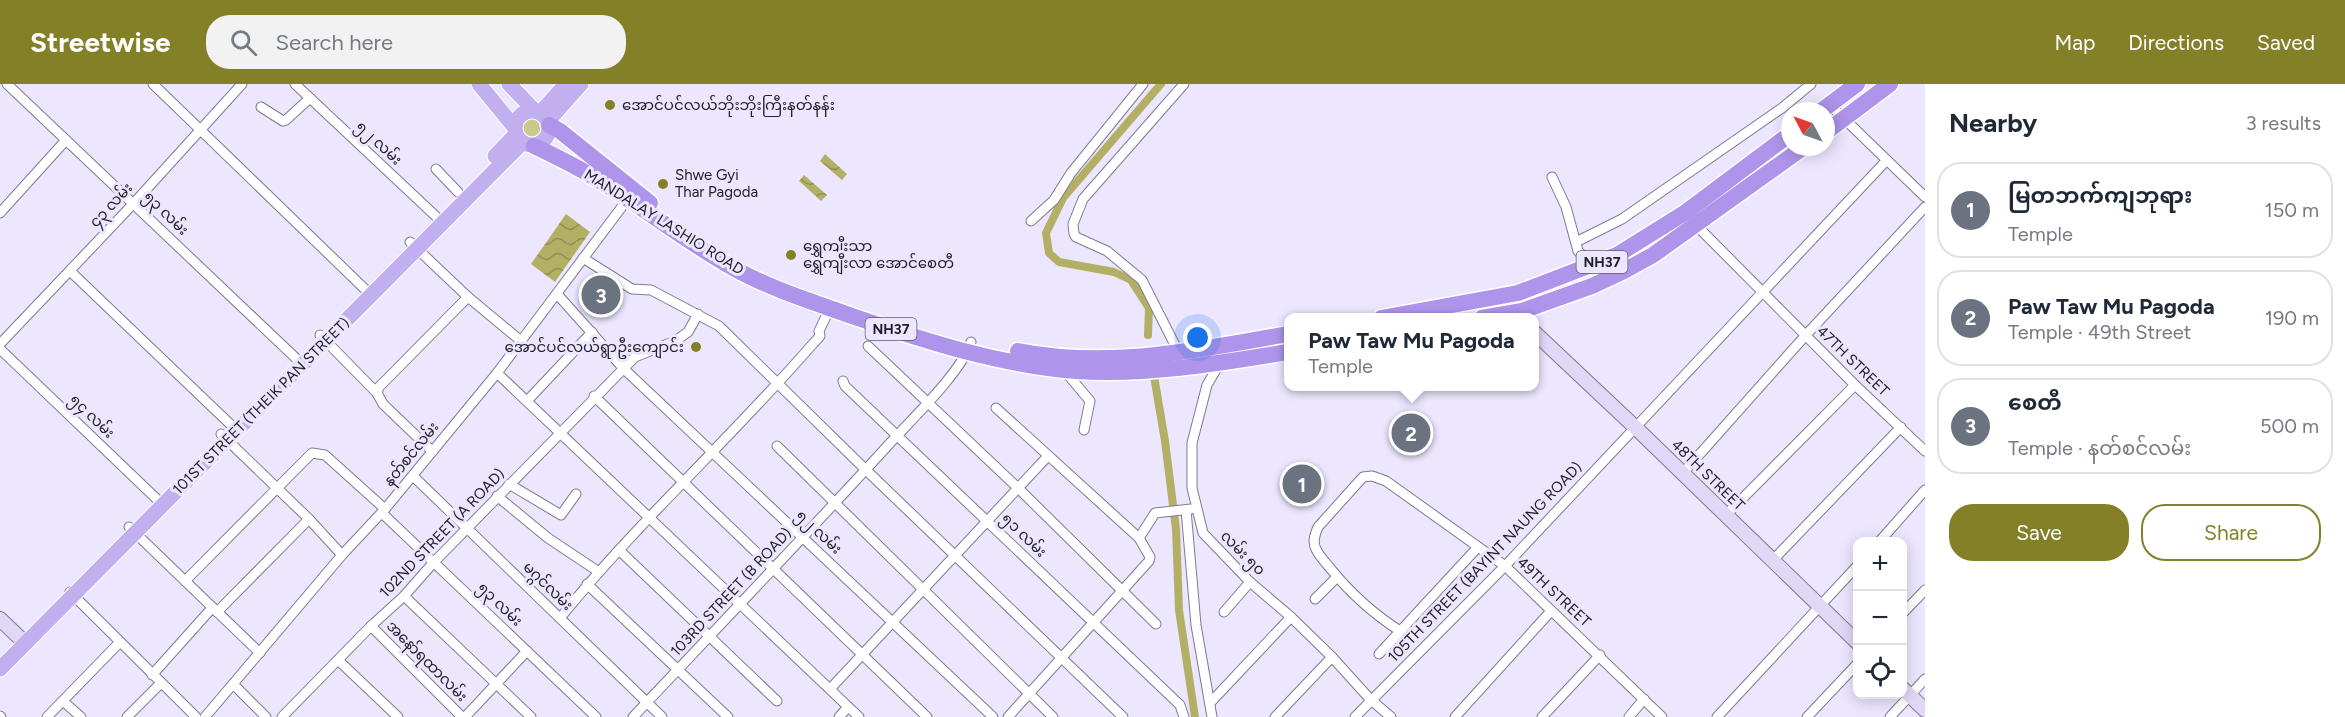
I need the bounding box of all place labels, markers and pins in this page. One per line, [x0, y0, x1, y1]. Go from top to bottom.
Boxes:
place label: အောင်ပင်လယ်ဘိုးဘိုးကြီးနတ်နန်း [622, 95, 835, 117]
marker: အောင်ပင်လယ်ဘိုးဘိုးကြီးနတ်နန်း [603, 98, 617, 112]
place label: Shwe Gyi Thar Pagoda [675, 166, 758, 201]
marker: Shwe Gyi Thar Pagoda [656, 177, 670, 191]
place label: ရွှေကျီးသာ ရွှေကျီးလာ အောင်စေတီ [803, 236, 954, 275]
marker: ရွှေကျီးသာ ရွှေကျီးလာ အောင်စေတီ [784, 248, 798, 262]
pin: 3 [582, 272, 620, 318]
place label: အောင်ပင်လယ်ရွာဦးကျောင်း [504, 337, 684, 359]
marker: အောင်ပင်လယ်ရွာဦးကျောင်း [689, 340, 703, 354]
pin: 2 [1392, 410, 1430, 456]
pin: 1 [1282, 462, 1322, 506]

